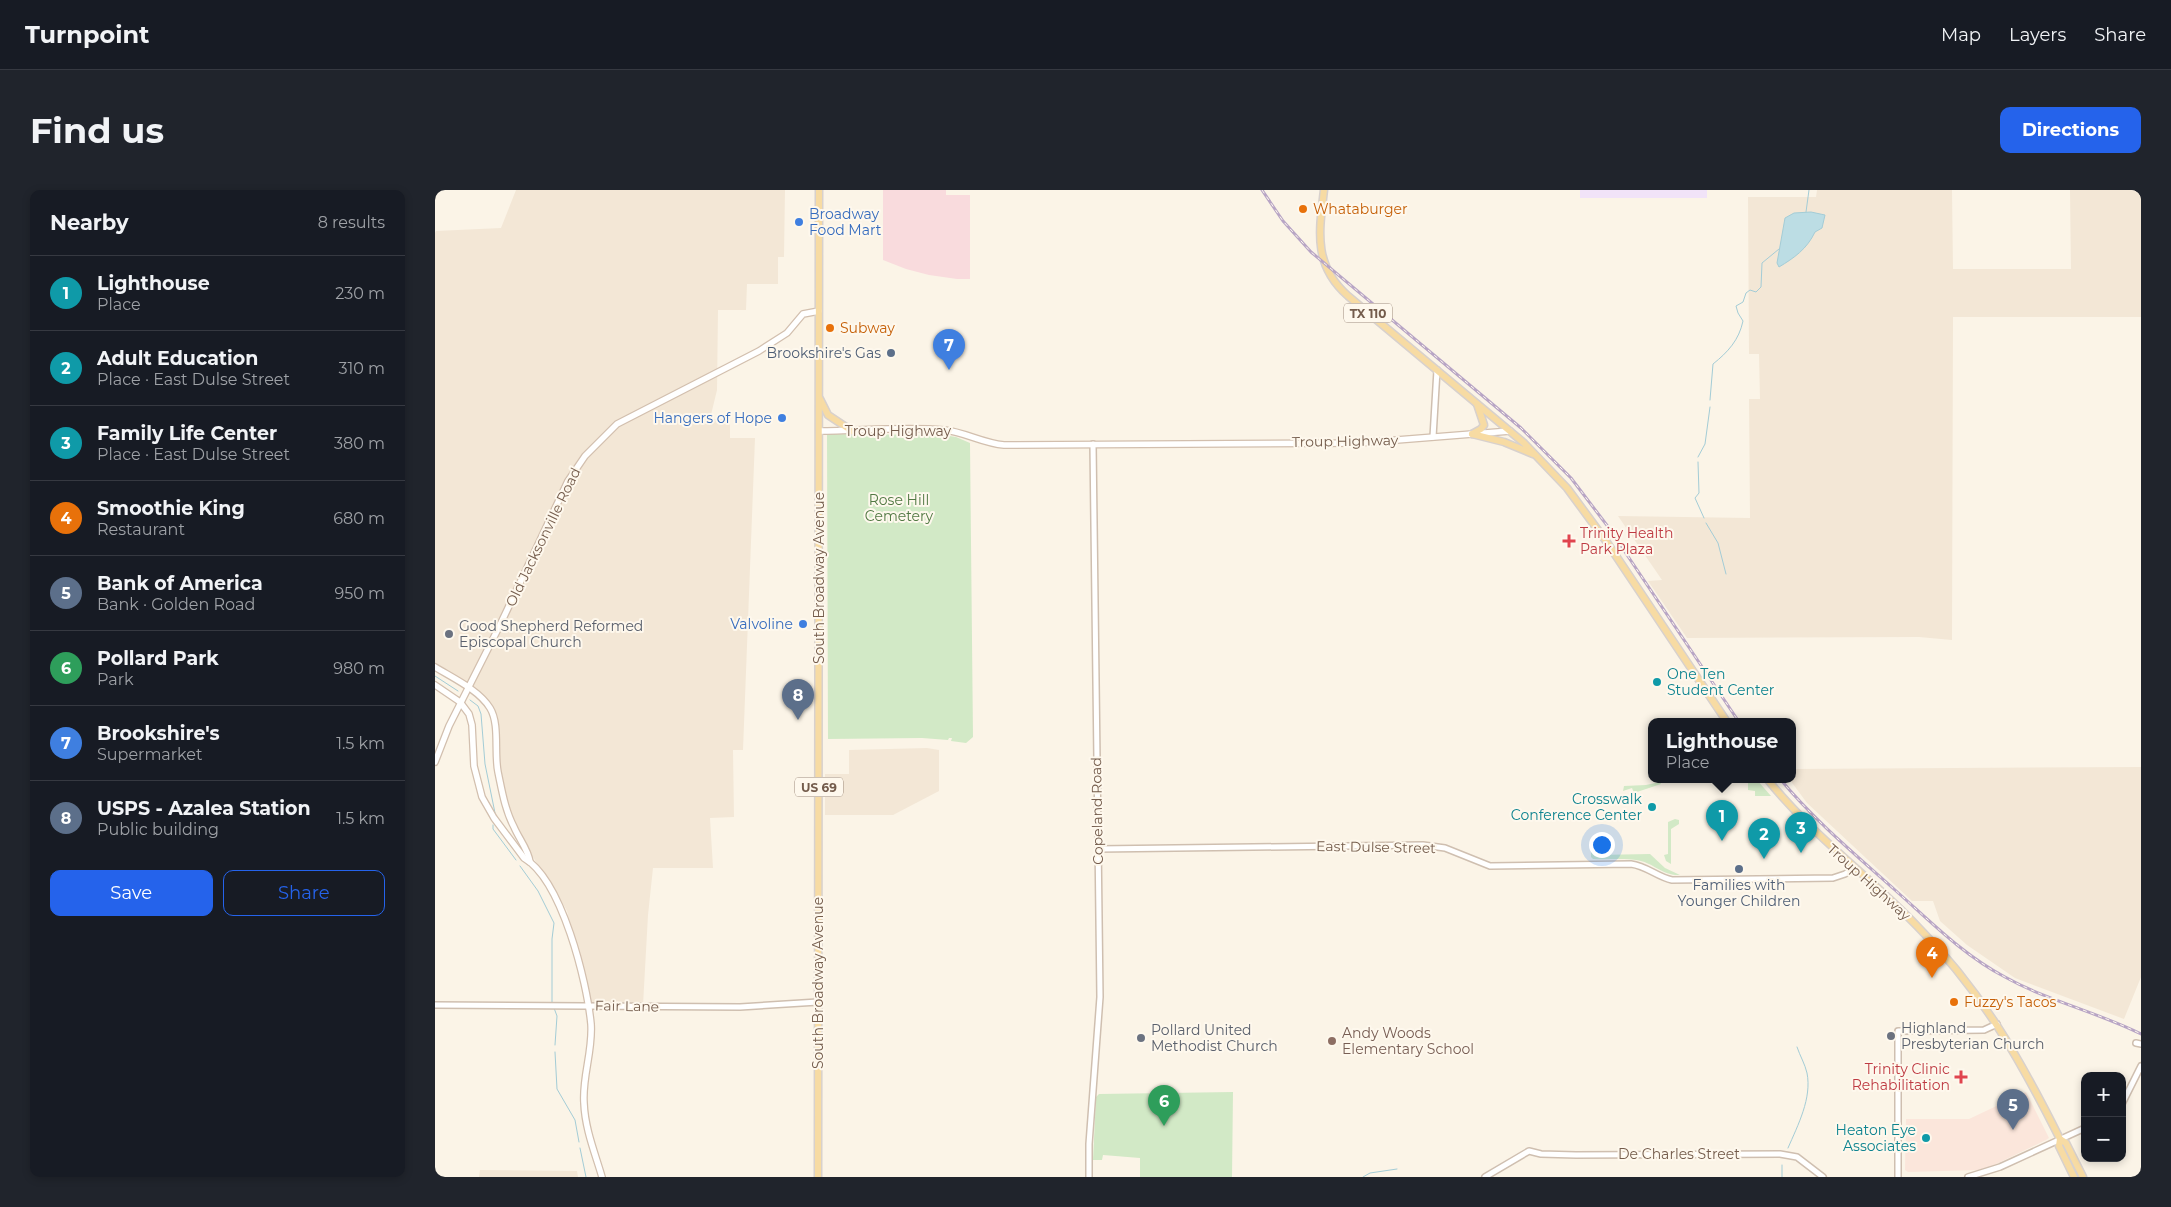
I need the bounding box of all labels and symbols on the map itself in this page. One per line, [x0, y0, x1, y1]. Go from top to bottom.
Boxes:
place label: Whataburger [1313, 200, 1408, 218]
marker: Whataburger [1297, 203, 1309, 215]
place label: Broadway Food Mart [809, 205, 882, 239]
marker: Broadway Food Mart [793, 216, 805, 228]
road number: TX 110 [1344, 304, 1392, 322]
place label: Subway [840, 319, 895, 337]
marker: Subway [824, 322, 836, 334]
pin: 7 [933, 329, 965, 370]
place label: Brookshire's Gas [766, 344, 881, 362]
marker: Brookshire's Gas [885, 347, 897, 359]
place label: Hangers of Hope [653, 409, 772, 427]
marker: Hangers of Hope [776, 412, 788, 424]
street label: Troup Highway [845, 422, 952, 440]
street label: Troup Highway [1292, 431, 1399, 451]
street label: Old Jacksonville Road [502, 465, 584, 609]
park label: Rose Hill Cemetery [865, 491, 934, 525]
street label: South Broadway Avenue [810, 492, 828, 664]
place label: Trinity Health Park Plaza [1580, 524, 1673, 558]
marker: Trinity Health Park Plaza [1562, 534, 1576, 548]
place label: Valvoline [730, 615, 793, 633]
place label: Good Shepherd Reformed Episcopal Church [459, 617, 643, 651]
marker: Valvoline [797, 618, 809, 630]
marker: Good Shepherd Reformed Episcopal Church [443, 628, 455, 640]
place label: One Ten Student Center [1667, 665, 1775, 699]
marker: One Ten Student Center [1651, 676, 1663, 688]
pin: 8 [782, 679, 814, 720]
street label: Copeland Road [1087, 757, 1107, 865]
road number: US 69 [795, 778, 843, 796]
place label: Crosswalk Conference Center [1511, 790, 1643, 824]
pin: 1 [1706, 800, 1738, 841]
marker: Crosswalk Conference Center [1646, 801, 1658, 813]
pin: 3 [1785, 812, 1817, 853]
pin: 2 [1748, 818, 1780, 859]
your location [1589, 832, 1615, 858]
street label: East Dulse Street [1316, 837, 1436, 857]
street label: Troup Highway [1823, 840, 1915, 925]
marker: Families with Younger Children [1733, 863, 1745, 875]
place label: Families with Younger Children [1678, 876, 1800, 910]
street label: South Broadway Avenue [809, 897, 827, 1069]
pin: 4 [1916, 937, 1948, 978]
place label: Fuzzy's Tacos [1964, 993, 2056, 1011]
street label: Fair Lane [595, 996, 659, 1016]
marker: Fuzzy's Tacos [1948, 996, 1960, 1008]
place label: Highland Presbyterian Church [1901, 1019, 2044, 1053]
place label: Pollard United Methodist Church [1151, 1021, 1278, 1055]
place label: Andy Woods Elementary School [1342, 1024, 1474, 1058]
marker: Highland Presbyterian Church [1885, 1030, 1897, 1042]
marker: Pollard United Methodist Church [1135, 1032, 1147, 1044]
marker: Andy Woods Elementary School [1326, 1035, 1338, 1047]
place label: Trinity Clinic Rehabilitation [1852, 1060, 1950, 1094]
marker: Trinity Clinic Rehabilitation [1954, 1070, 1968, 1084]
pin: 6 [1148, 1085, 1180, 1126]
pin: 5 [1997, 1089, 2029, 1130]
place label: Heaton Eye Associates [1836, 1121, 1916, 1155]
marker: Heaton Eye Associates [1920, 1132, 1932, 1144]
street label: De Charles Street [1618, 1145, 1740, 1163]

